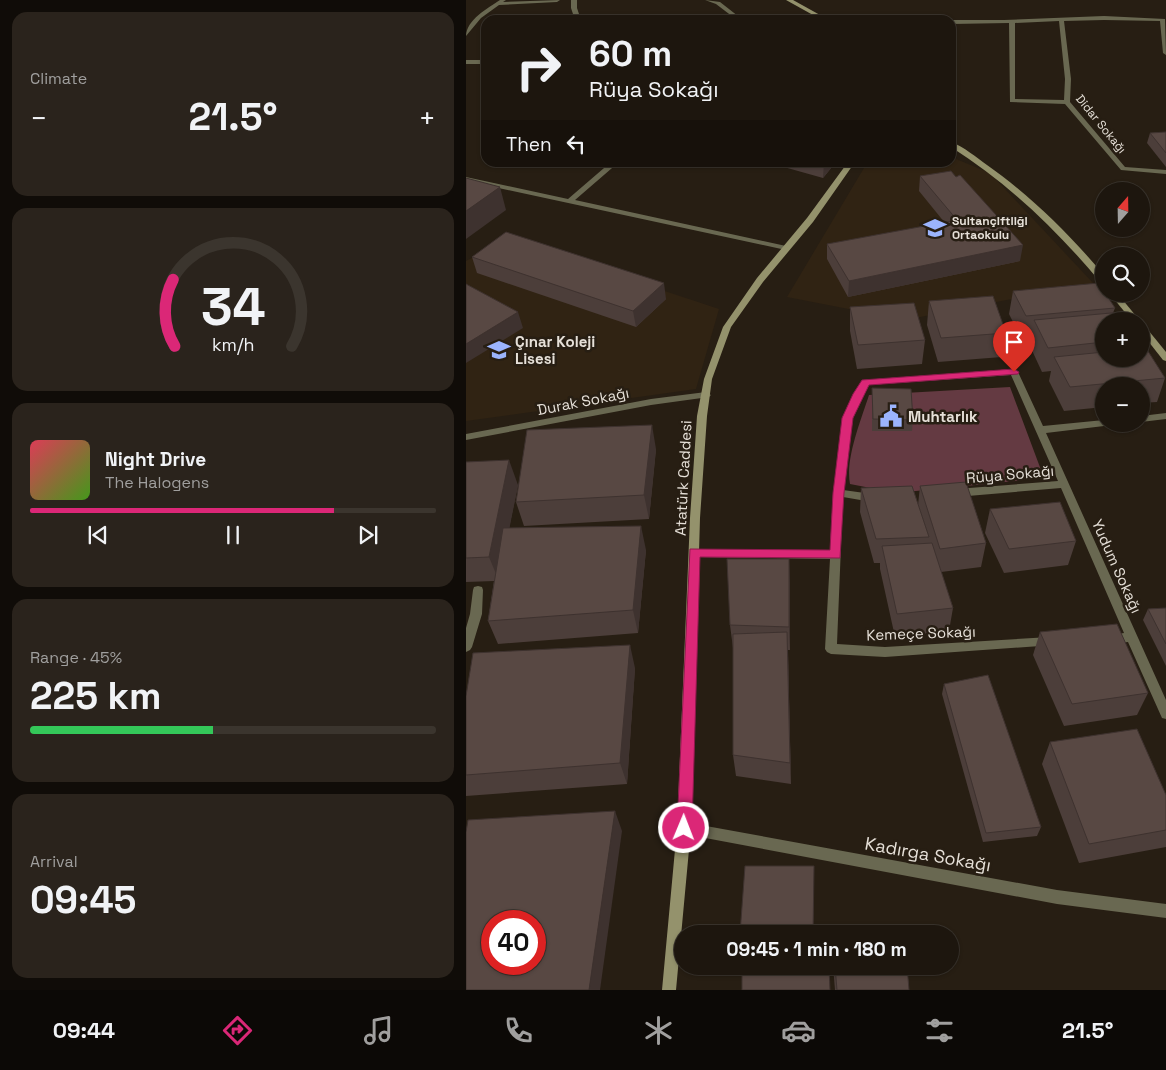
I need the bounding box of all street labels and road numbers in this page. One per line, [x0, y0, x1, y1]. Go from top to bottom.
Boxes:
street label: Didar Sokağı [1072, 91, 1130, 157]
street label: Durak Sokağı [535, 383, 631, 419]
street label: Atatürk Caddesi [670, 420, 696, 536]
street label: Rüya Sokağı [965, 461, 1055, 487]
street label: Yudum Sokağı [1088, 516, 1146, 616]
street label: Kemeçe Sokağı [866, 622, 976, 644]
street label: Kadırga Sokağı [863, 832, 993, 876]

